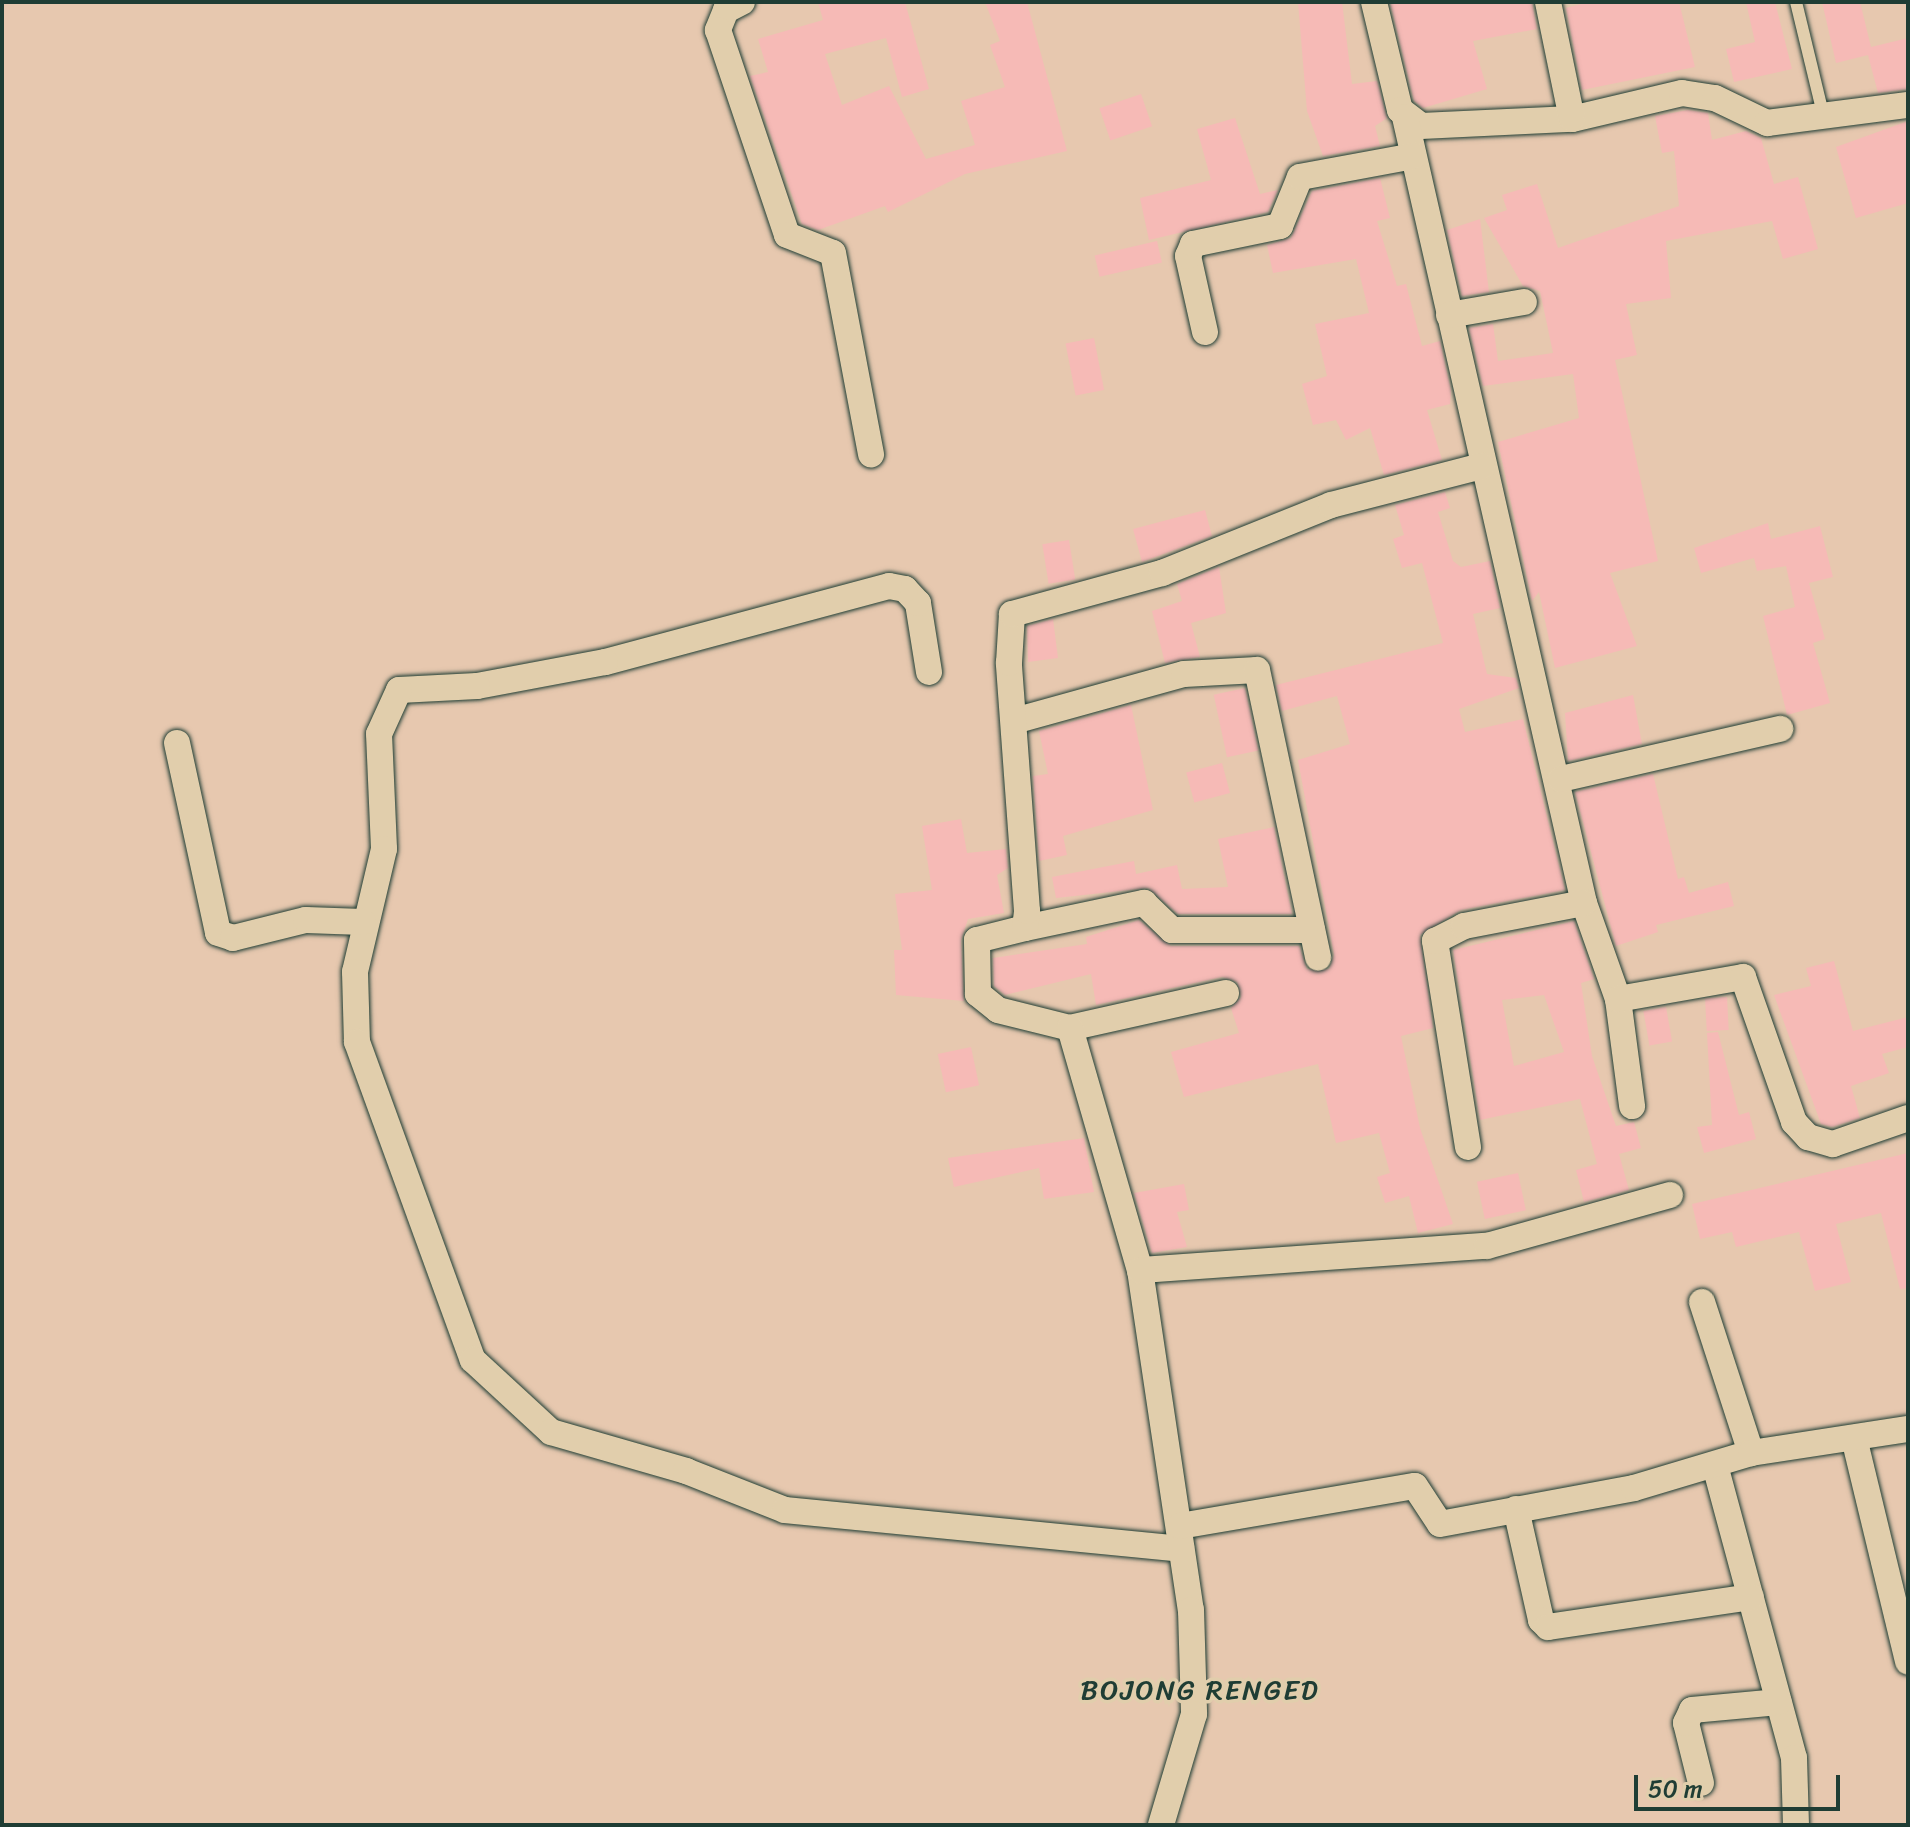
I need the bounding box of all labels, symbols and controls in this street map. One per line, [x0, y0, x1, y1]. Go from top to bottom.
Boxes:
district label: BOJONG RENGED [1080, 1673, 1320, 1707]
scale bar [1638, 1759, 1844, 1809]
text: 50 m [1648, 1768, 1703, 1810]

